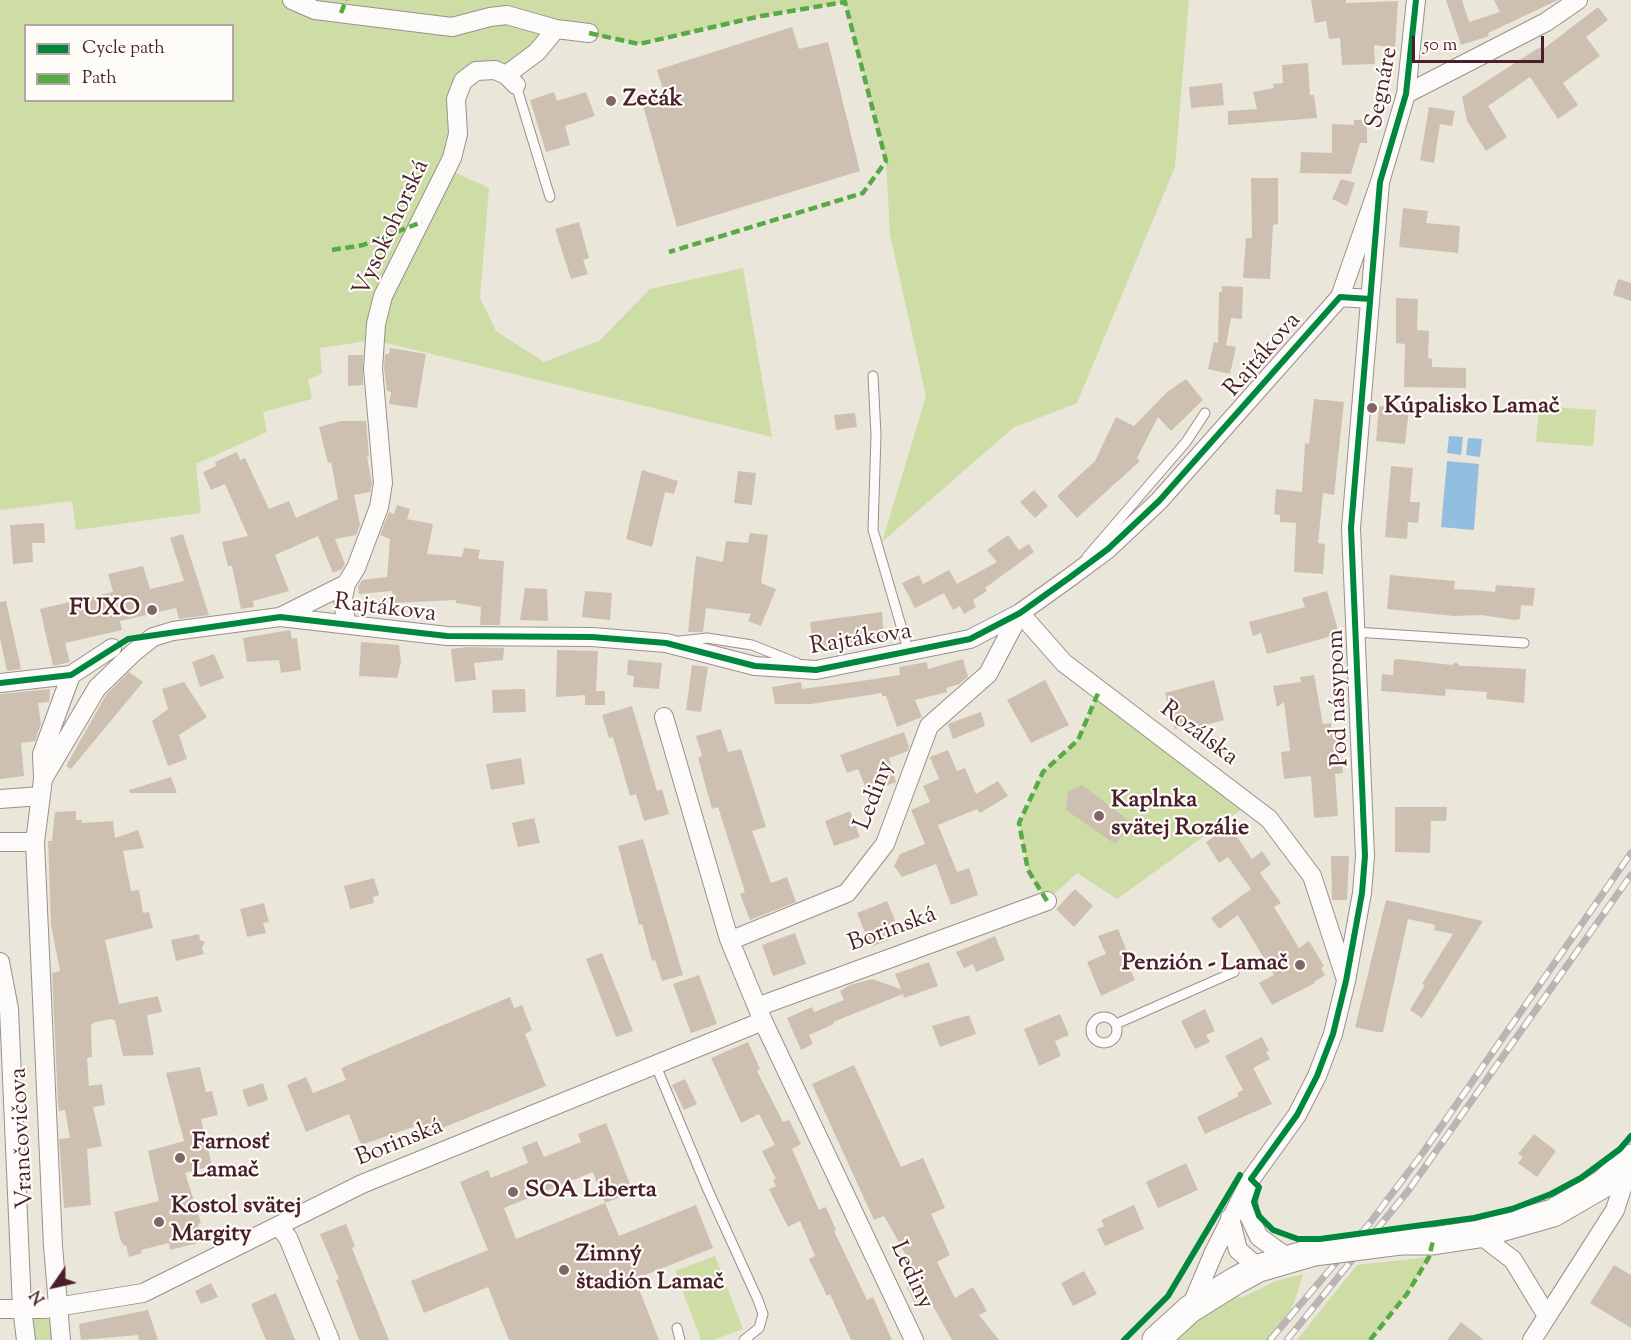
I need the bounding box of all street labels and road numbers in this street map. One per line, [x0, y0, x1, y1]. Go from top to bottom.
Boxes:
street label: Segnáre [1362, 45, 1406, 131]
street label: Vysokohorská [349, 156, 437, 302]
street label: Rajtákova [1219, 308, 1309, 404]
street label: Rajtákova [332, 589, 438, 631]
street label: Rajtákova [808, 619, 914, 663]
street label: Pod násypom [1323, 629, 1357, 767]
street label: Rozálska [1153, 696, 1243, 774]
street label: Lediny [850, 757, 902, 835]
street label: Borinská [845, 902, 941, 960]
street label: Vrančovičova [6, 1067, 42, 1209]
street label: Borinská [352, 1113, 448, 1175]
street label: Lediny [882, 1238, 938, 1314]

